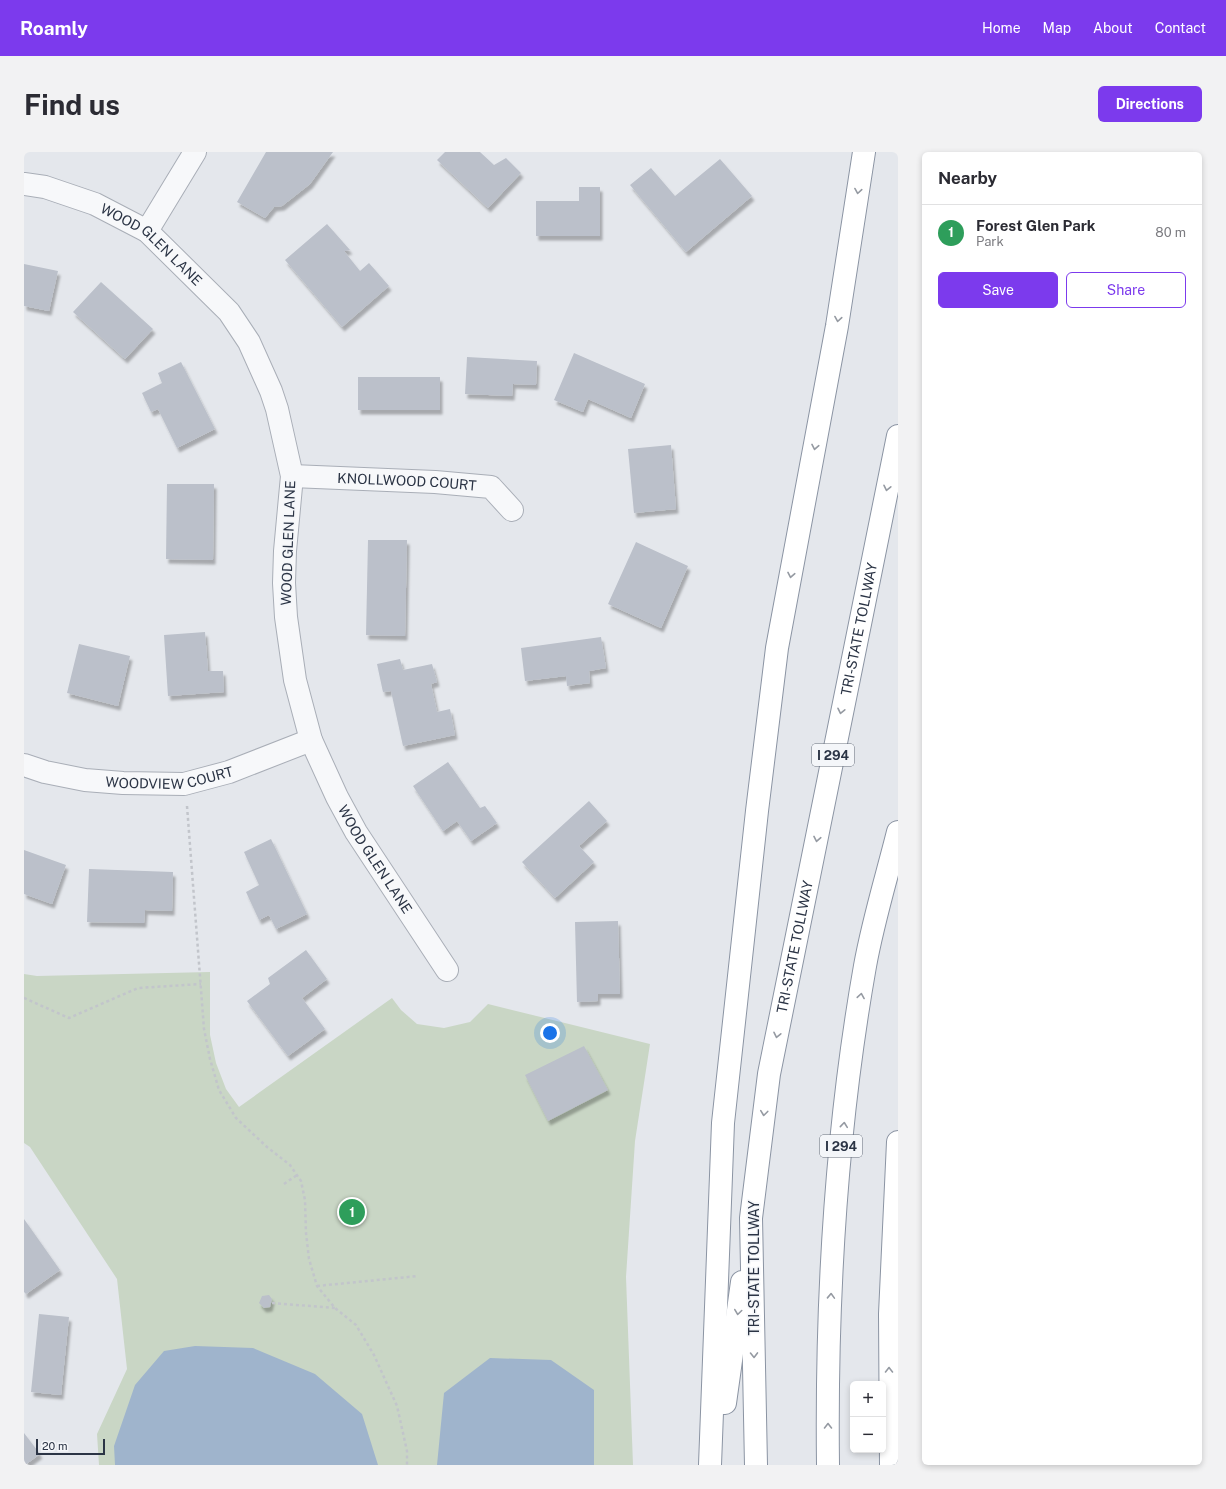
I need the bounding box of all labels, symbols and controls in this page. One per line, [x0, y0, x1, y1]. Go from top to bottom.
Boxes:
text: Roamly [20, 17, 88, 39]
text: Home [982, 20, 1021, 36]
text: Map [1043, 20, 1071, 36]
text: About [1093, 20, 1133, 36]
text: Contact [1155, 20, 1206, 36]
button: Directions [1098, 86, 1202, 122]
text: Find us [24, 88, 120, 121]
text: Nearby [938, 168, 997, 188]
one-way arrow [854, 187, 863, 194]
street label: WOOD GLEN LANE [98, 200, 205, 289]
text: Forest Glen Park [976, 217, 1096, 234]
text: 1 [948, 225, 954, 240]
text: 80 m [1155, 225, 1186, 240]
text: Park [976, 234, 1004, 249]
button: Save [938, 272, 1058, 308]
button: Share [1066, 272, 1186, 308]
one-way arrow [835, 316, 843, 322]
one-way arrow [811, 444, 819, 450]
street label: KNOLLWOOD COURT [337, 470, 477, 494]
street label: WOOD GLEN LANE [278, 480, 298, 606]
one-way arrow [883, 485, 891, 491]
street label: TRI-STATE TOLLWAY [838, 561, 880, 697]
one-way arrow [787, 572, 795, 578]
one-way arrow [838, 708, 846, 714]
road number: I 294 [812, 744, 854, 766]
street label: WOODVIEW COURT [105, 763, 235, 792]
street label: WOOD GLEN LANE [335, 802, 415, 916]
one-way arrow [813, 836, 821, 842]
street label: TRI-STATE TOLLWAY [774, 878, 816, 1015]
one-way arrow [856, 993, 865, 999]
your location [540, 1023, 560, 1043]
one-way arrow [773, 1032, 781, 1038]
one-way arrow [760, 1110, 769, 1116]
one-way arrow [839, 1122, 848, 1128]
road number: I 294 [820, 1135, 862, 1157]
pin: 1 [339, 1197, 365, 1227]
street label: TRI-STATE TOLLWAY [746, 1200, 762, 1335]
one-way arrow [826, 1293, 835, 1299]
one-way arrow [734, 1309, 743, 1315]
one-way arrow [750, 1352, 758, 1358]
one-way arrow [885, 1367, 893, 1373]
map controls [850, 1381, 886, 1453]
button: + [850, 1381, 886, 1417]
button: − [850, 1417, 886, 1453]
one-way arrow [824, 1423, 832, 1429]
scale bar [36, 1437, 105, 1456]
text: 20 m [42, 1440, 67, 1452]

